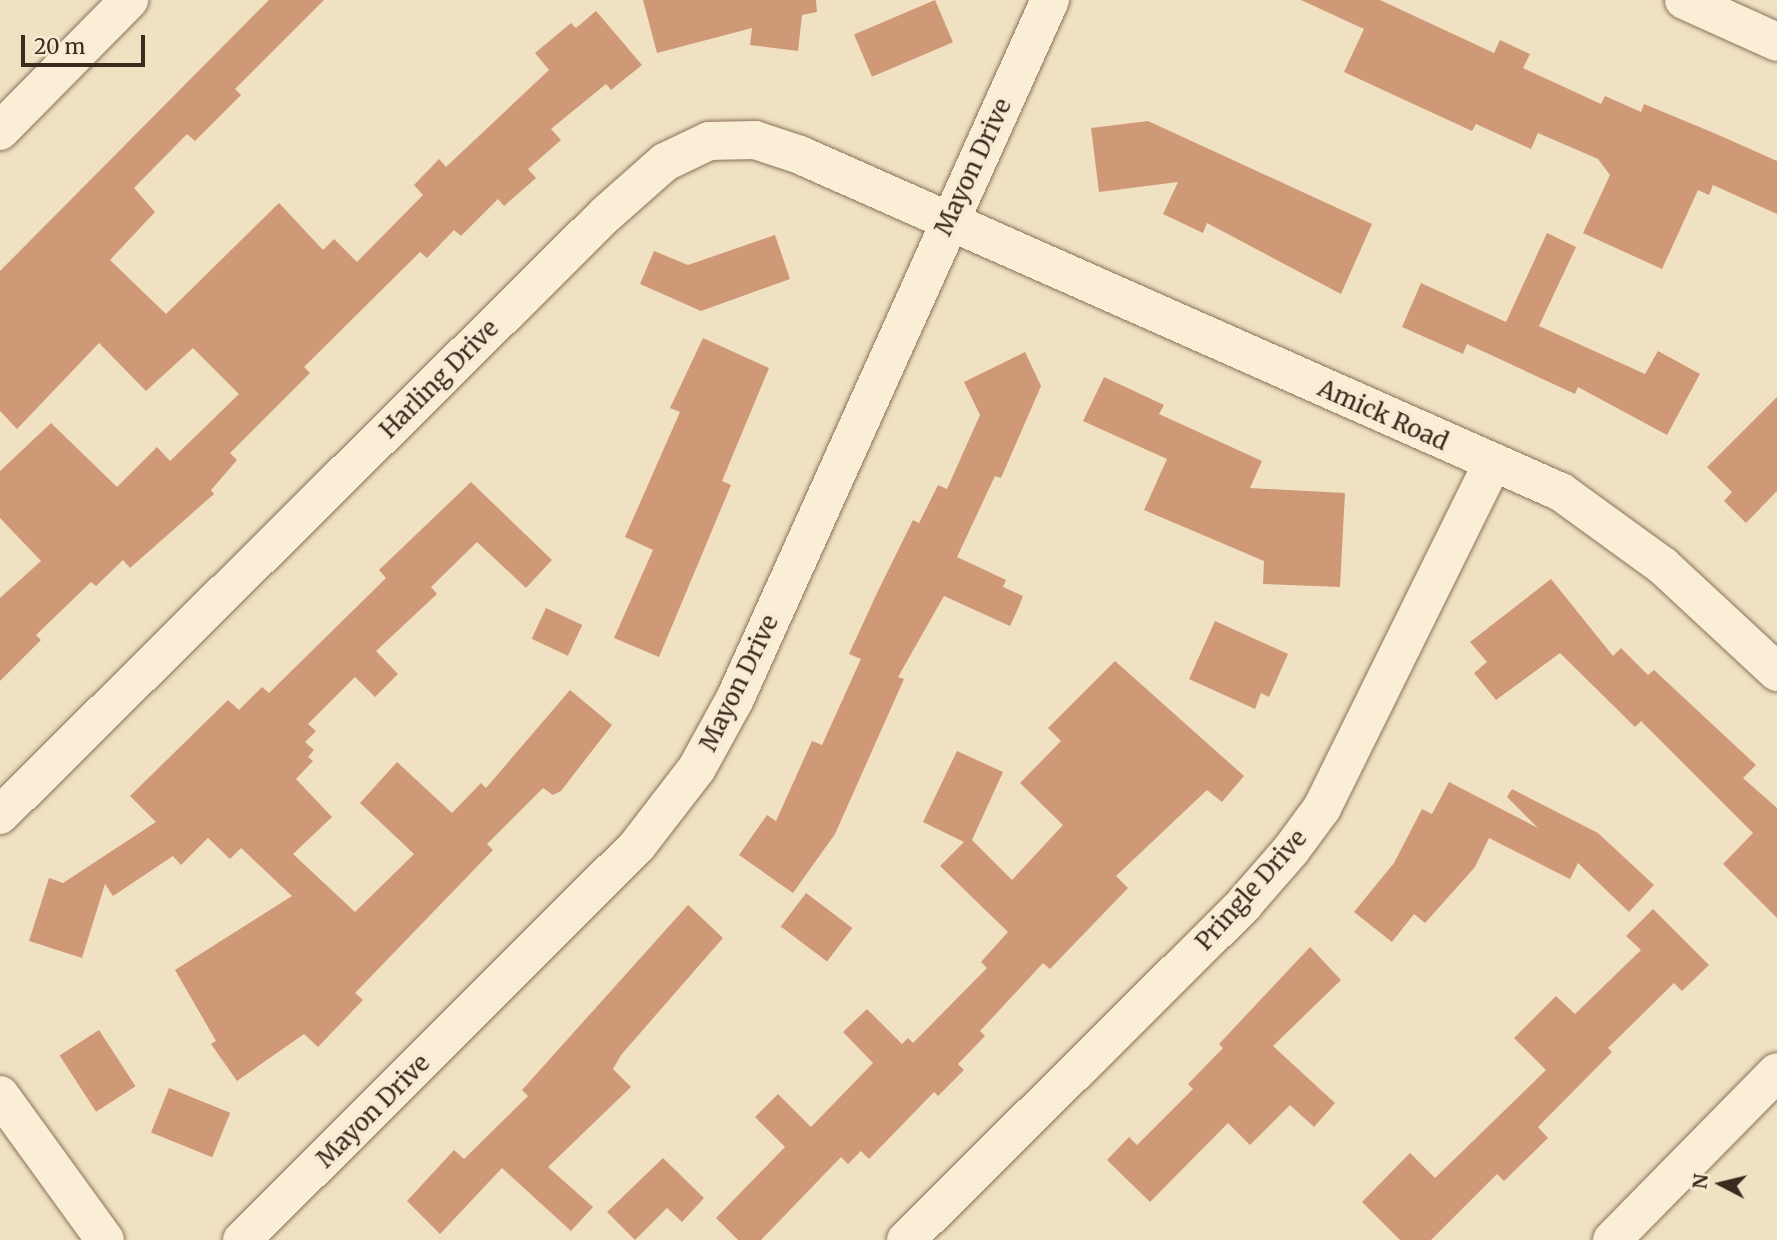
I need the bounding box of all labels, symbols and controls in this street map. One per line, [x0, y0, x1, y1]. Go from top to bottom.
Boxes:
scale bar [24, 21, 149, 65]
text: 20 m [34, 33, 85, 60]
street label: Mayon Drive [929, 94, 1017, 240]
street label: Harling Drive [374, 314, 504, 444]
street label: Amick Road [1313, 373, 1453, 457]
street label: Mayon Drive [694, 610, 784, 756]
street label: Pringle Drive [1189, 824, 1313, 956]
street label: Mayon Drive [311, 1049, 435, 1173]
north arrow [1686, 1149, 1756, 1219]
text: N [1687, 1173, 1713, 1190]

